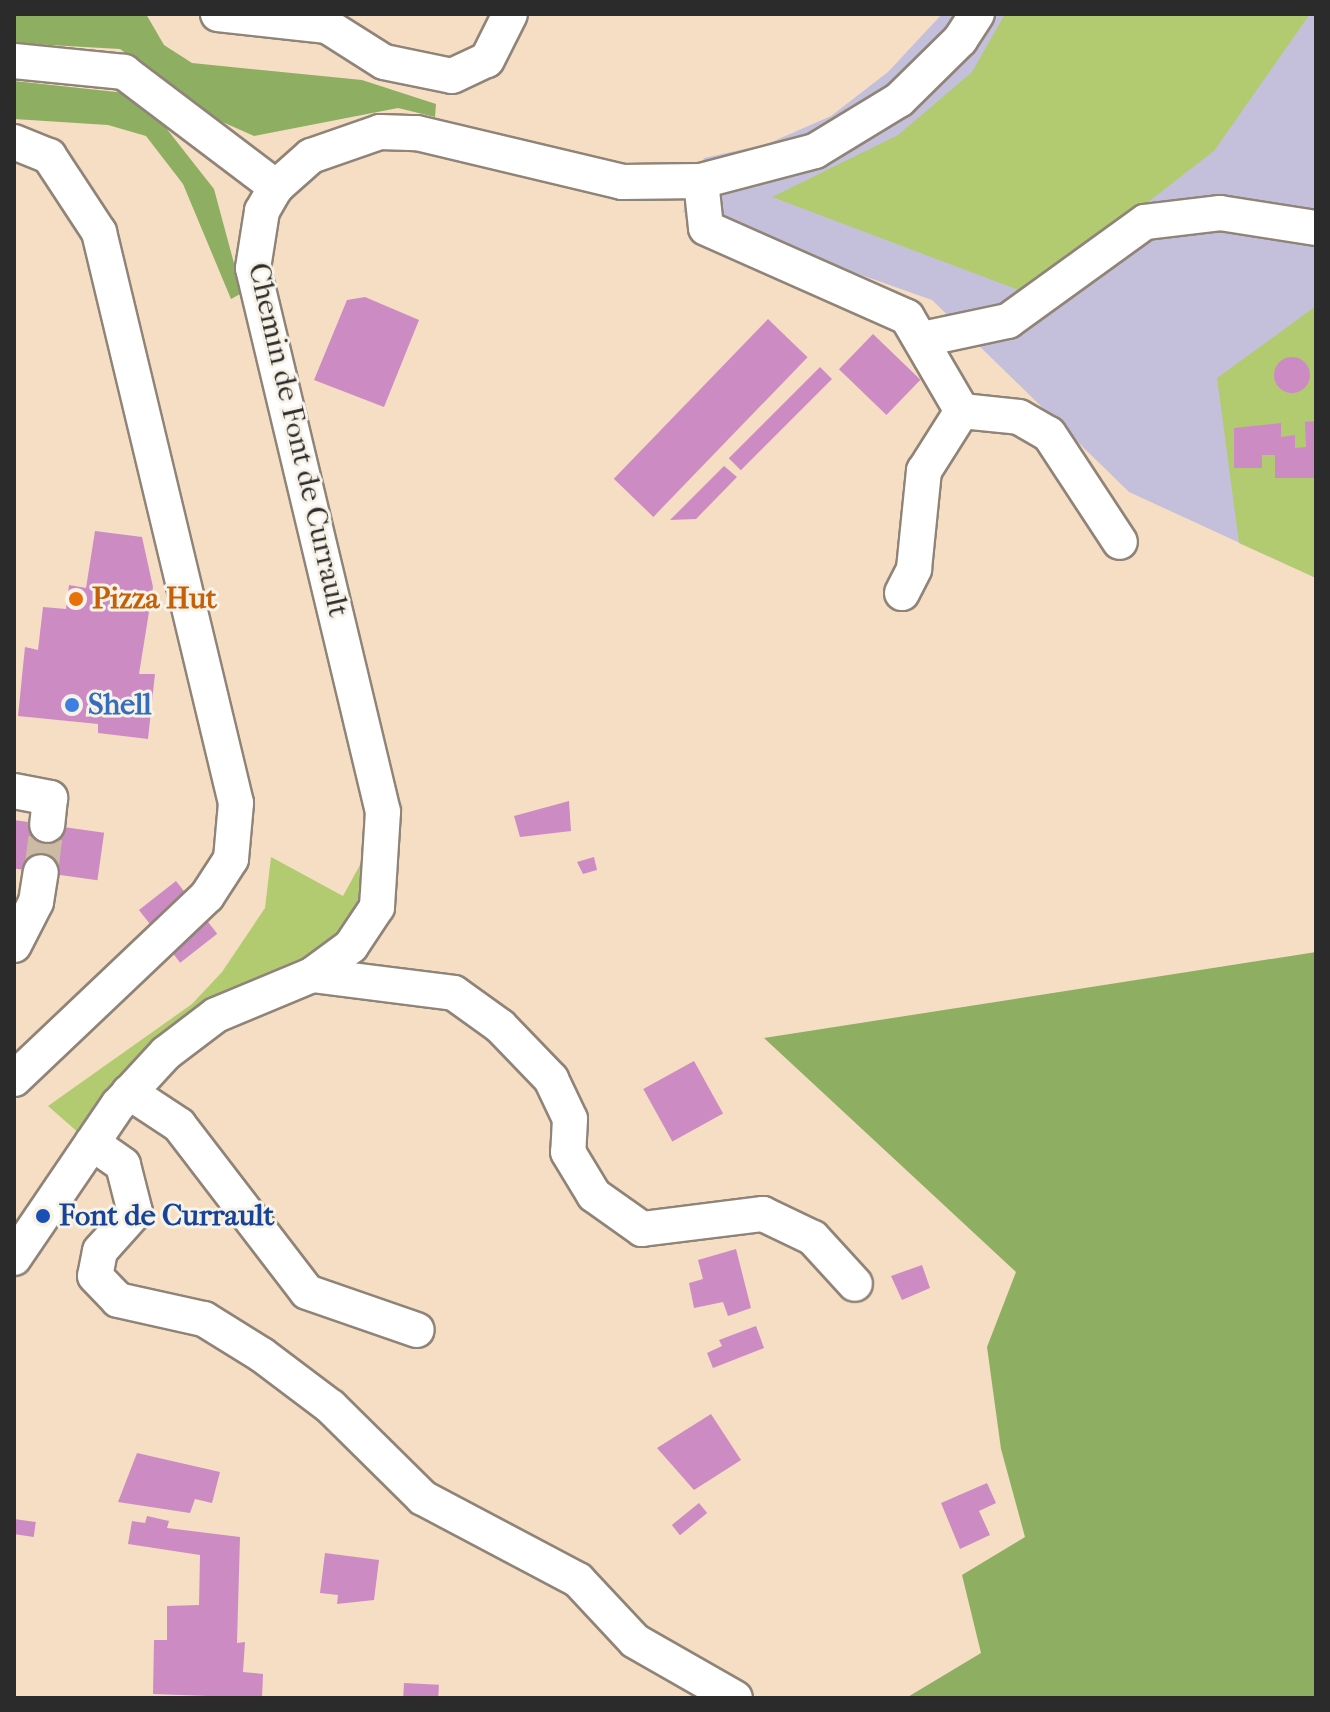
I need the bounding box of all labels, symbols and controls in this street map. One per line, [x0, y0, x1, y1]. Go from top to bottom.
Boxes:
street label: Chemin de Font de Currault [240, 260, 356, 620]
place label: Pizza Hut [92, 581, 217, 617]
marker: Pizza Hut [67, 590, 85, 608]
place label: Shell [88, 687, 152, 723]
marker: Shell [63, 696, 81, 714]
place label: Font de Currault [59, 1198, 274, 1234]
marker: Font de Currault [34, 1207, 52, 1225]

